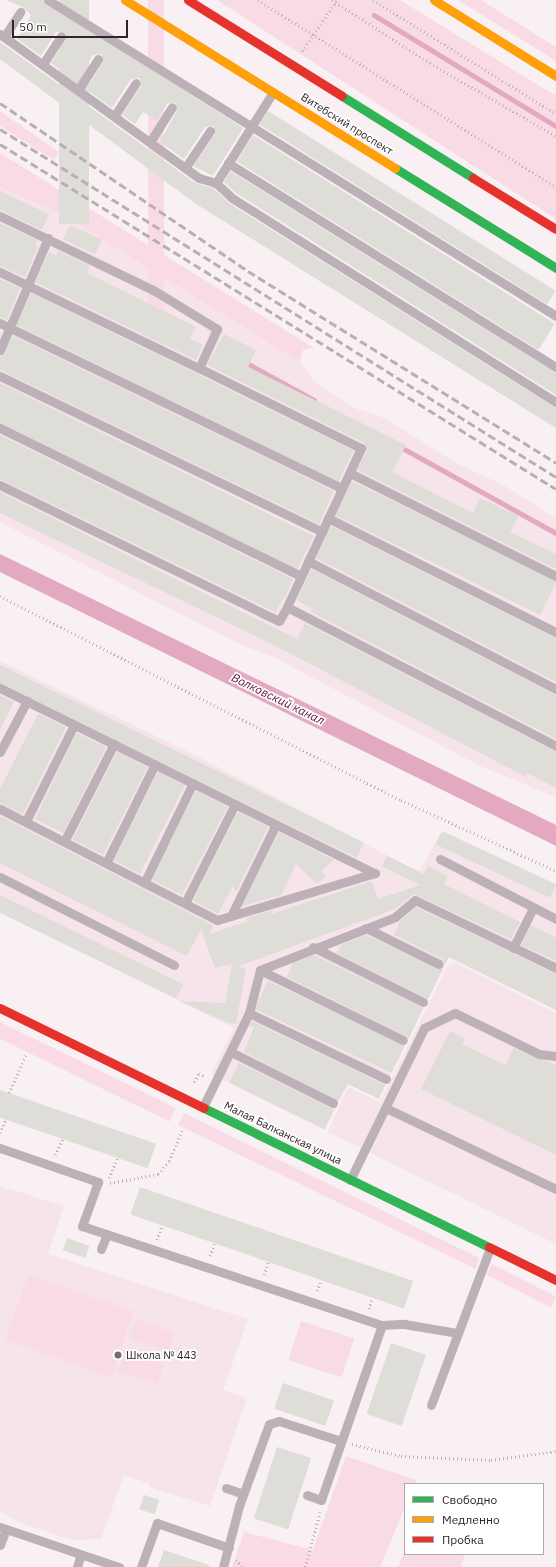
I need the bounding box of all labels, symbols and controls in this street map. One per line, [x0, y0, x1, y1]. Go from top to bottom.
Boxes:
scale bar [14, 12, 130, 38]
text: 50 m [19, 19, 47, 34]
street label: Витебский проспект [299, 90, 395, 158]
water label: Волковский канал [229, 670, 327, 728]
street label: Малая Балканская улица [222, 1099, 344, 1167]
place label: Школа № 443 [126, 1348, 197, 1362]
marker: Школа № 443 [113, 1350, 123, 1360]
legend [404, 1483, 544, 1555]
text: Свободно [442, 1492, 497, 1507]
text: Медленно [442, 1512, 500, 1527]
text: Пробка [442, 1532, 484, 1547]

